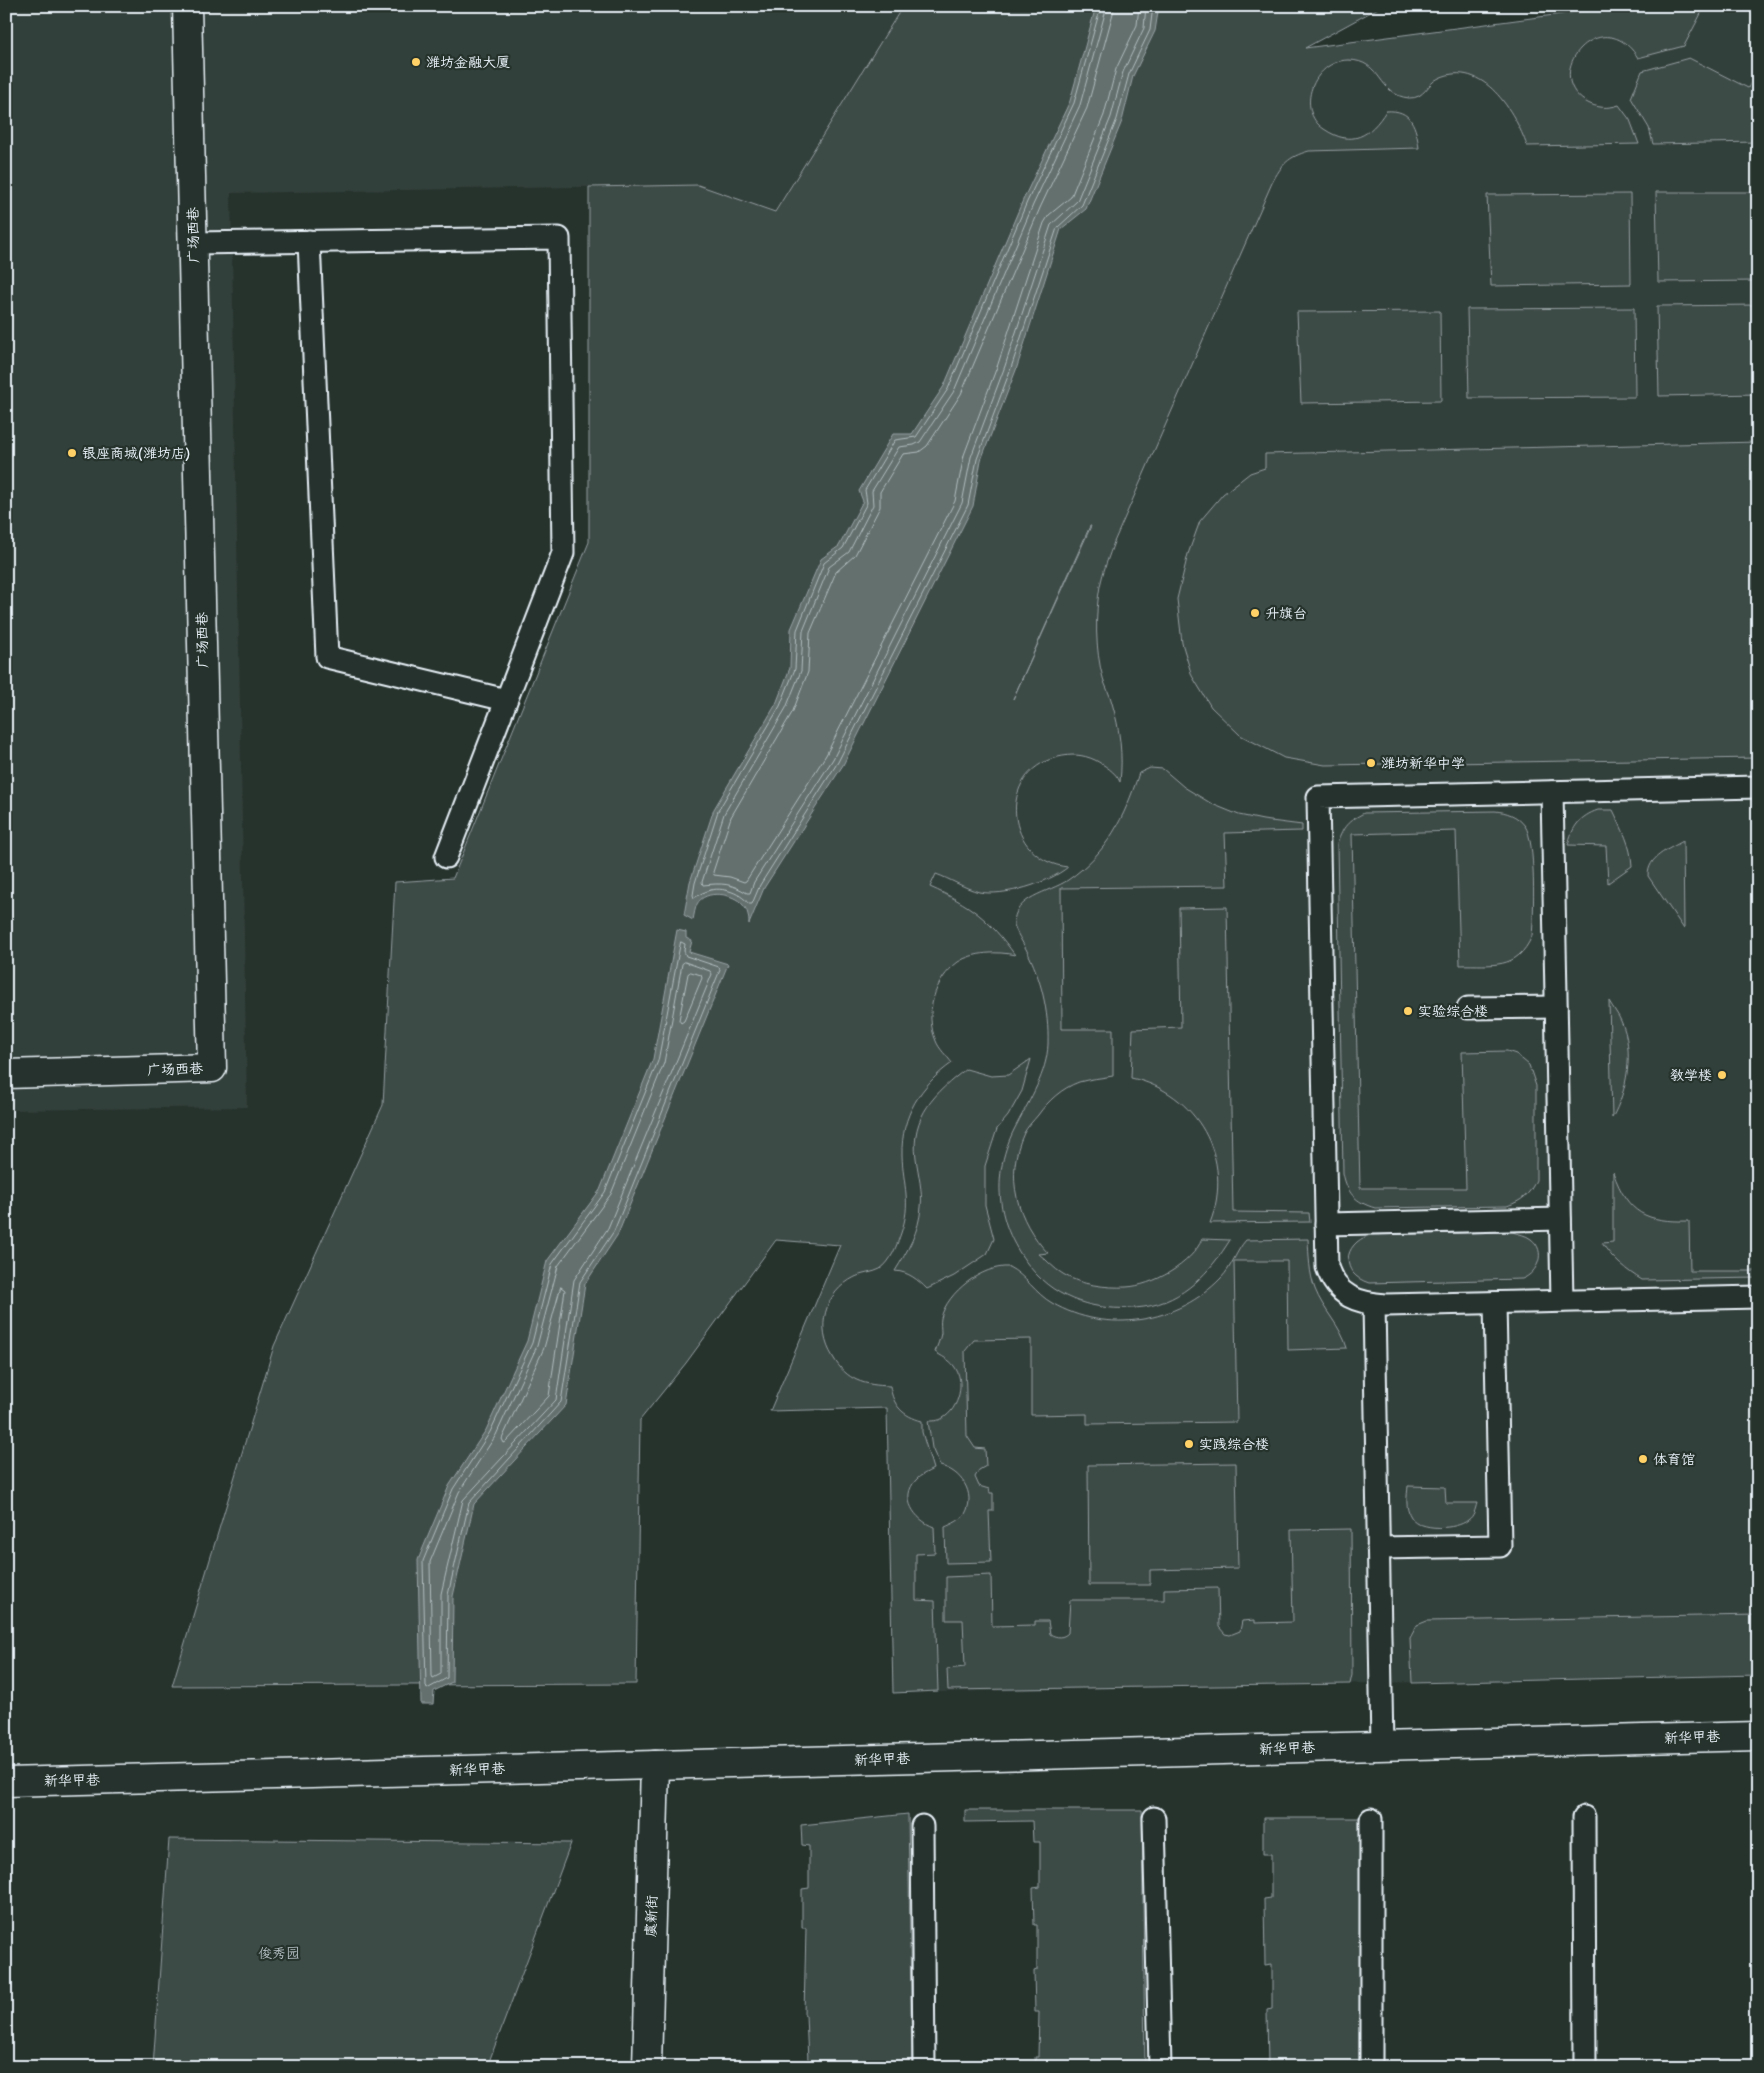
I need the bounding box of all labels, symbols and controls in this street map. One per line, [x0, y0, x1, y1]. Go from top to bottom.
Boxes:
place label: 潍坊金融大厦 [426, 54, 510, 71]
marker: 潍坊金融大厦 [410, 56, 422, 68]
street label: 广场西巷 [184, 206, 202, 263]
place label: 银座商城(潍坊店) [82, 445, 190, 462]
marker: 银座商城(潍坊店) [66, 447, 78, 459]
place label: 升旗台 [1265, 605, 1307, 622]
marker: 升旗台 [1249, 607, 1261, 619]
street label: 广场西巷 [193, 611, 211, 668]
place label: 潍坊新华中学 [1381, 755, 1465, 772]
marker: 潍坊新华中学 [1365, 757, 1377, 769]
place label: 实验综合楼 [1418, 1003, 1488, 1020]
marker: 实验综合楼 [1402, 1005, 1414, 1017]
street label: 广场西巷 [147, 1060, 204, 1079]
place label: 教学楼 [1670, 1067, 1712, 1084]
marker: 教学楼 [1716, 1069, 1728, 1081]
place label: 实践综合楼 [1199, 1436, 1269, 1453]
marker: 实践综合楼 [1183, 1438, 1195, 1450]
place label: 体育馆 [1653, 1451, 1695, 1468]
marker: 体育馆 [1637, 1453, 1649, 1465]
street label: 新华甲巷 [1664, 1728, 1721, 1747]
street label: 新华甲巷 [1259, 1739, 1316, 1758]
street label: 新华甲巷 [854, 1750, 911, 1769]
street label: 新华甲巷 [449, 1760, 506, 1779]
street label: 新华甲巷 [44, 1771, 101, 1789]
street label: 虞新街 [642, 1895, 661, 1937]
park label: 俊秀园 [258, 1945, 300, 1962]

